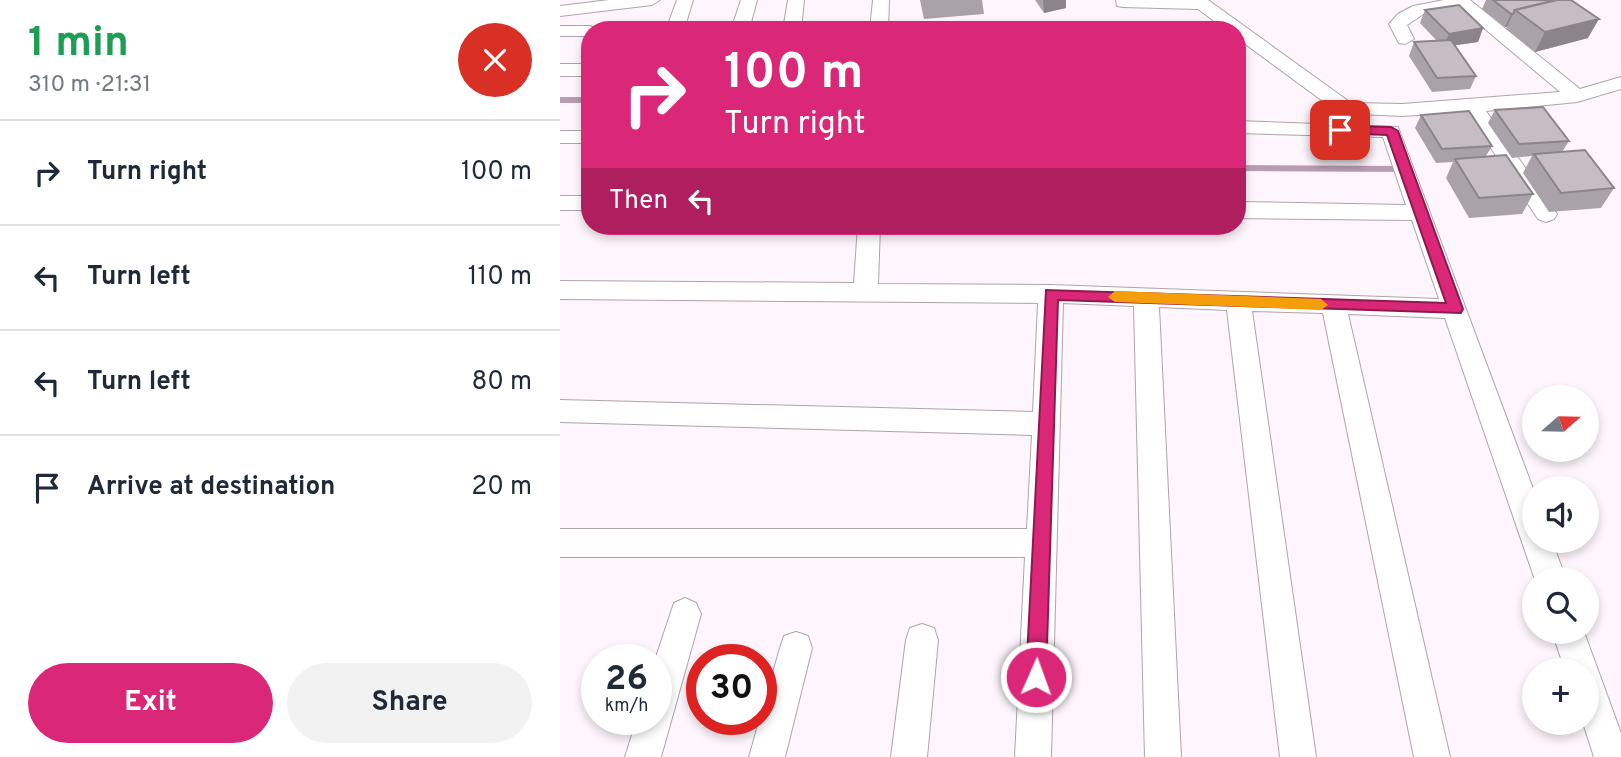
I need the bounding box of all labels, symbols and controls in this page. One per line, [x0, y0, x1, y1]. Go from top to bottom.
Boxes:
text: 1 min [28, 18, 129, 71]
button: close [458, 23, 532, 97]
text: 100 m [724, 44, 863, 106]
icon: right [609, 49, 700, 140]
text: 310 m · 21:31 [28, 71, 151, 100]
pin [1310, 100, 1370, 160]
text: Turn right [724, 105, 866, 145]
icon: arrive [1321, 111, 1359, 149]
icon: right [28, 154, 66, 192]
text: Turn right [87, 156, 207, 189]
text: 100 m [461, 156, 532, 189]
icon: left [682, 182, 720, 220]
text: Then [609, 185, 668, 218]
icon: left [28, 259, 66, 297]
text: Turn left [87, 261, 191, 294]
text: 110 m [468, 261, 532, 294]
icon: left [28, 364, 66, 402]
text: Turn left [87, 366, 191, 399]
text: 80 m [472, 366, 532, 399]
north arrow [1522, 385, 1600, 462]
map controls [1522, 385, 1599, 735]
icon: arrive [28, 469, 66, 507]
text: Arrive at destination [87, 471, 335, 504]
text: 20 m [471, 471, 532, 504]
button: sound [1522, 476, 1599, 553]
button: search [1522, 567, 1599, 644]
position arrow [999, 640, 1073, 714]
speed limit sign: 30 [686, 644, 777, 735]
text: 26 [605, 658, 648, 702]
button: + [1522, 658, 1599, 735]
button: Exit [28, 663, 273, 743]
button: Share [287, 663, 532, 743]
text: km/h [605, 695, 648, 718]

